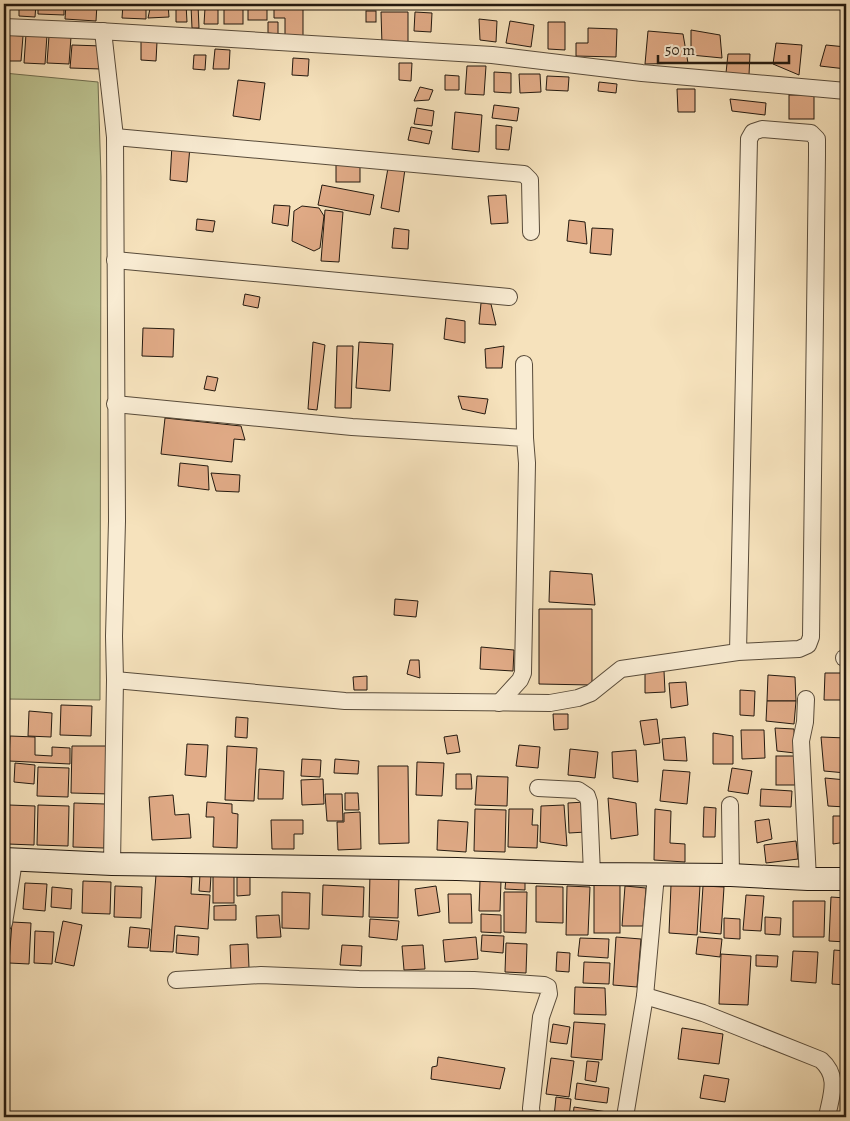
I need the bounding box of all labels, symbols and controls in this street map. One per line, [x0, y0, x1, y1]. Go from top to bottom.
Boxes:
scale bar [658, 32, 789, 64]
text: 50 m [665, 40, 695, 60]

